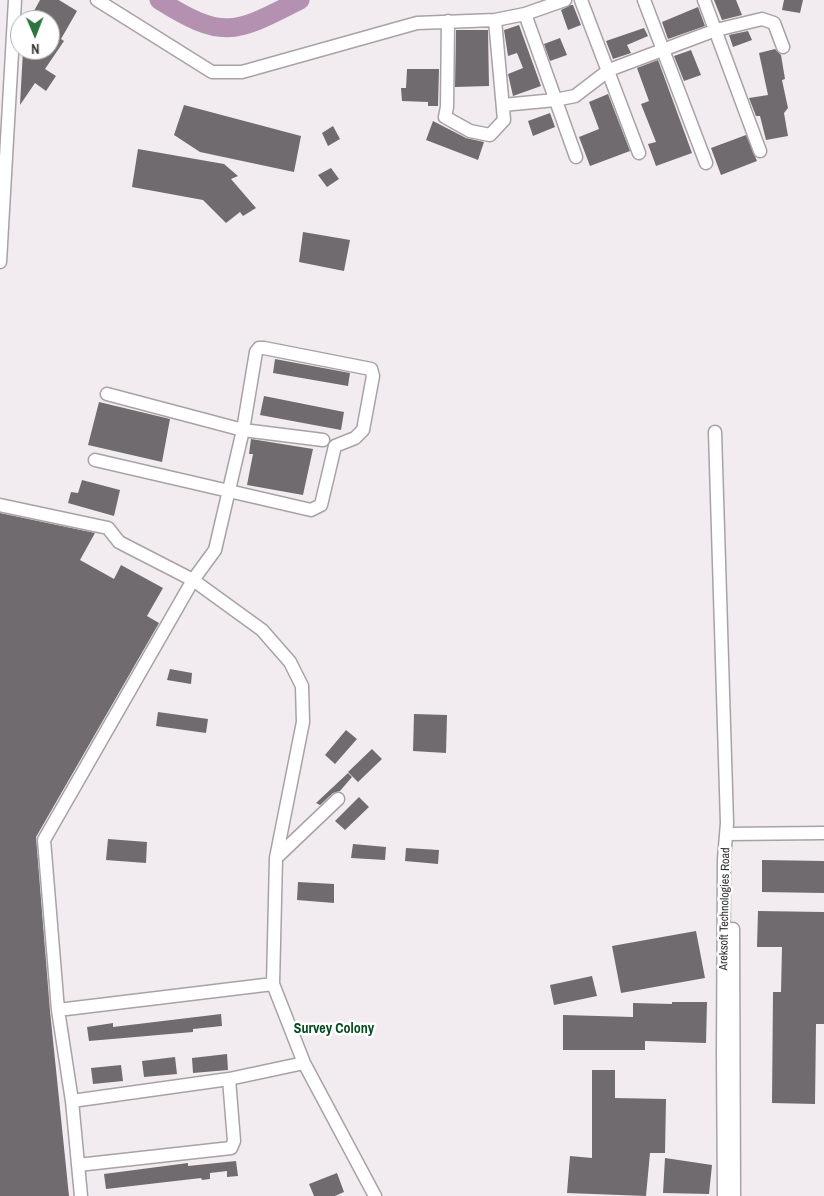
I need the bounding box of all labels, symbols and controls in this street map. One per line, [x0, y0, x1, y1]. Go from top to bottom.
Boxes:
north arrow [10, 10, 60, 60]
text: N [31, 40, 40, 58]
street label: Areksoft Technologies Road [717, 847, 733, 971]
district label: Survey Colony [294, 1021, 374, 1037]

